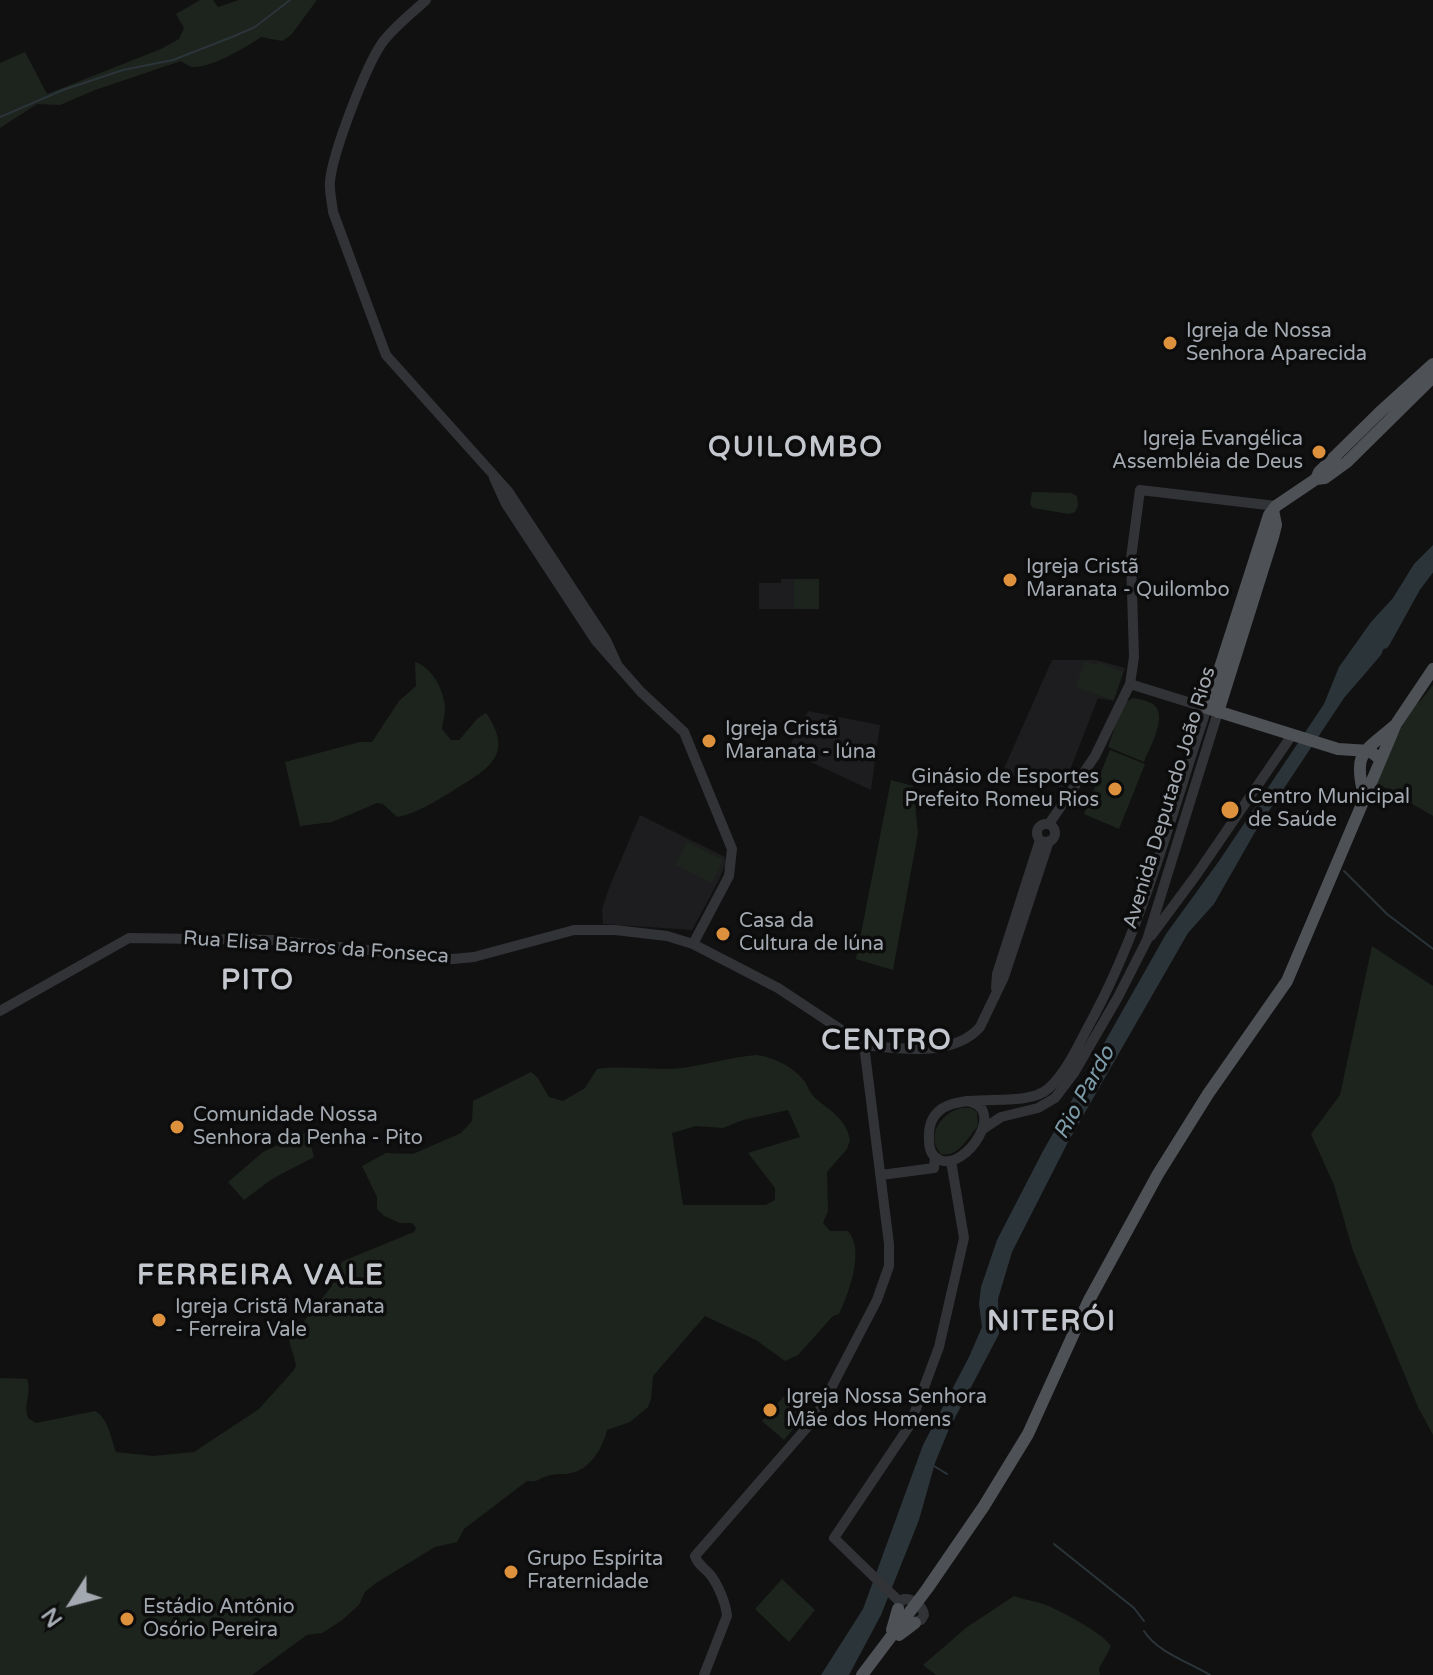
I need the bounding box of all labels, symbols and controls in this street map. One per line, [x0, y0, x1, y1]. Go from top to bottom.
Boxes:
place label: Igreja de Nossa Senhora Aparecida [1186, 320, 1367, 367]
marker: Igreja de Nossa Senhora Aparecida [1161, 334, 1179, 352]
place label: Igreja Evangélica Assembléia de Deus [1112, 428, 1303, 475]
district label: QUILOMBO [708, 432, 884, 466]
marker: Igreja Evangélica Assembléia de Deus [1310, 443, 1328, 461]
place label: Igreja Cristã Maranata - Quilombo [1026, 556, 1230, 603]
marker: Igreja Cristã Maranata - Quilombo [1001, 571, 1019, 589]
street label: Avenida Deputado João Rios [1119, 664, 1221, 932]
place label: Igreja Cristã Maranata - Iúna [725, 718, 876, 765]
marker: Igreja Cristã Maranata - Iúna [700, 732, 718, 750]
place label: Ginásio de Esportes Prefeito Romeu Rios [904, 766, 1099, 813]
marker: Ginásio de Esportes Prefeito Romeu Rios [1106, 780, 1124, 798]
place label: Centro Municipal de Saúde [1248, 786, 1410, 833]
marker: Centro Municipal de Saúde [1219, 799, 1241, 821]
place label: Casa da Cultura de Iúna [739, 910, 884, 957]
marker: Casa da Cultura de Iúna [714, 925, 732, 943]
street label: Rua Elisa Barros da Fonseca [182, 927, 450, 969]
district label: PITO [221, 965, 295, 999]
district label: CENTRO [821, 1025, 953, 1059]
water label: Rio Pardo [1049, 1042, 1121, 1144]
place label: Comunidade Nossa Senhora da Penha - Pito [193, 1104, 423, 1151]
marker: Comunidade Nossa Senhora da Penha - Pito [168, 1118, 186, 1136]
district label: FERREIRA VALE [137, 1260, 385, 1294]
place label: Igreja Cristã Maranata - Ferreira Vale [175, 1296, 385, 1343]
district label: NITERÓI [987, 1306, 1117, 1340]
marker: Igreja Cristã Maranata - Ferreira Vale [150, 1311, 168, 1329]
place label: Igreja Nossa Senhora Mãe dos Homens [786, 1386, 987, 1433]
marker: Igreja Nossa Senhora Mãe dos Homens [761, 1401, 779, 1419]
place label: Grupo Espírita Fraternidade [527, 1548, 663, 1595]
north arrow [32, 1563, 112, 1643]
marker: Grupo Espírita Fraternidade [502, 1563, 520, 1581]
place label: Estádio Antônio Osório Pereira [143, 1596, 295, 1643]
text: N [37, 1602, 68, 1632]
marker: Estádio Antônio Osório Pereira [118, 1610, 136, 1628]

